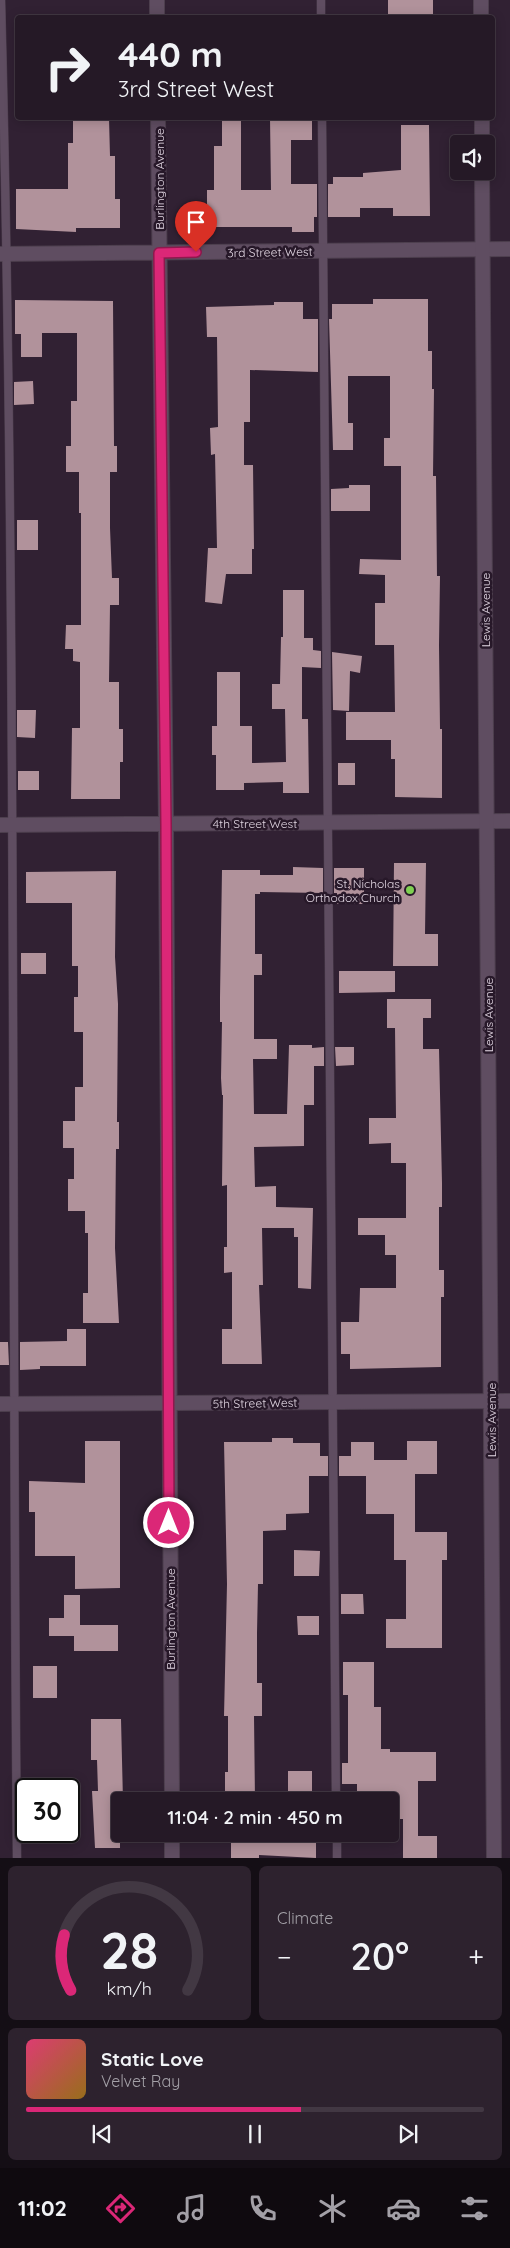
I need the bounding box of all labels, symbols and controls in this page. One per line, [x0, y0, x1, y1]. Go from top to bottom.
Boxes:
text: 440 m [118, 32, 223, 76]
icon: right [35, 35, 100, 100]
text: 3rd Street West [118, 75, 274, 103]
street label: Burlington Avenue [152, 128, 167, 230]
map controls [450, 135, 495, 180]
button: sound [450, 135, 495, 180]
pin [175, 201, 217, 252]
icon: arrive [182, 208, 210, 236]
street label: 3rd Street West [227, 244, 313, 260]
street label: Lewis Avenue [478, 572, 493, 647]
street label: 4th Street West [213, 816, 297, 831]
place label: St. Nicholas Orthodox Church [306, 876, 400, 905]
marker: St. Nicholas Orthodox Church [404, 884, 416, 896]
street label: Lewis Avenue [481, 977, 496, 1052]
street label: Lewis Avenue [484, 1382, 499, 1457]
street label: 5th Street West [213, 1395, 297, 1411]
position arrow [142, 1496, 194, 1548]
street label: Burlington Avenue [163, 1568, 178, 1670]
speed limit sign: 30 [15, 1778, 80, 1843]
text: 11:04 · 2 min · 450 m [167, 1805, 343, 1829]
text: Climate [277, 1908, 333, 1928]
text: 28 [100, 1917, 159, 1982]
text: 20° [351, 1932, 409, 1980]
text: − [277, 1939, 292, 1974]
text: + [468, 1939, 484, 1974]
text: km/h [107, 1977, 152, 1999]
text: Static Love [101, 2047, 204, 2071]
text: Velvet Ray [101, 2071, 180, 2091]
icon: previous [88, 2120, 116, 2148]
icon: pause [241, 2120, 269, 2148]
icon: next [394, 2120, 422, 2148]
icon: directions [103, 2191, 138, 2226]
icon: music [174, 2191, 209, 2226]
icon: phone [245, 2191, 280, 2226]
icon: climate [315, 2191, 350, 2226]
icon: car [386, 2191, 421, 2226]
icon: filters [457, 2191, 492, 2226]
text: 11:02 [18, 2194, 67, 2222]

